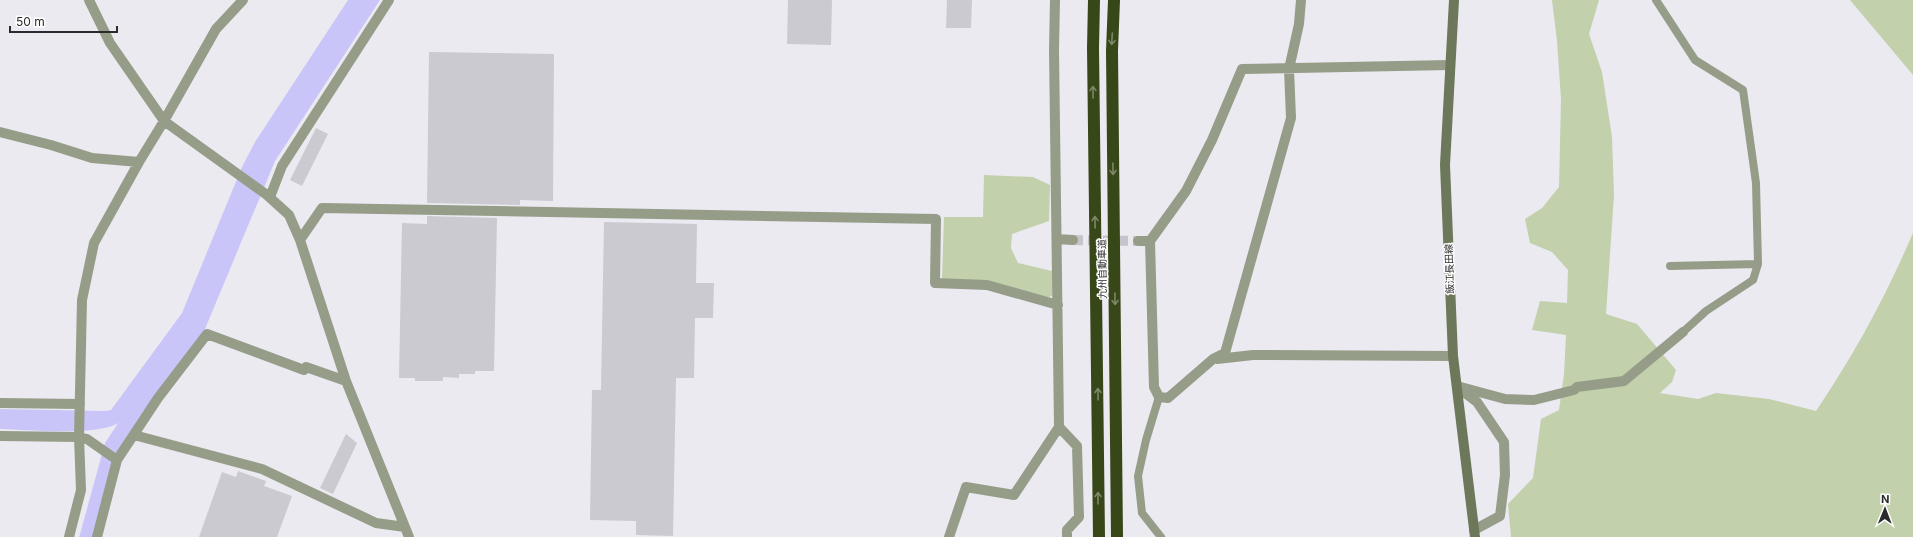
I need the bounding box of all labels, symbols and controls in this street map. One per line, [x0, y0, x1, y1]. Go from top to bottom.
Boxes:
scale bar [10, 8, 117, 34]
text: 50 m [16, 14, 45, 29]
one-way arrow [1109, 32, 1116, 45]
one-way arrow [1089, 86, 1097, 99]
one-way arrow [1109, 162, 1117, 175]
one-way arrow [1091, 216, 1099, 229]
street label: 九州自動車道 [1095, 239, 1109, 299]
street label: 飯江長田線 [1442, 244, 1456, 294]
one-way arrow [1111, 292, 1119, 305]
one-way arrow [1094, 388, 1101, 401]
north arrow [1865, 489, 1905, 529]
one-way arrow [1094, 492, 1102, 505]
text: N [1881, 492, 1889, 506]

